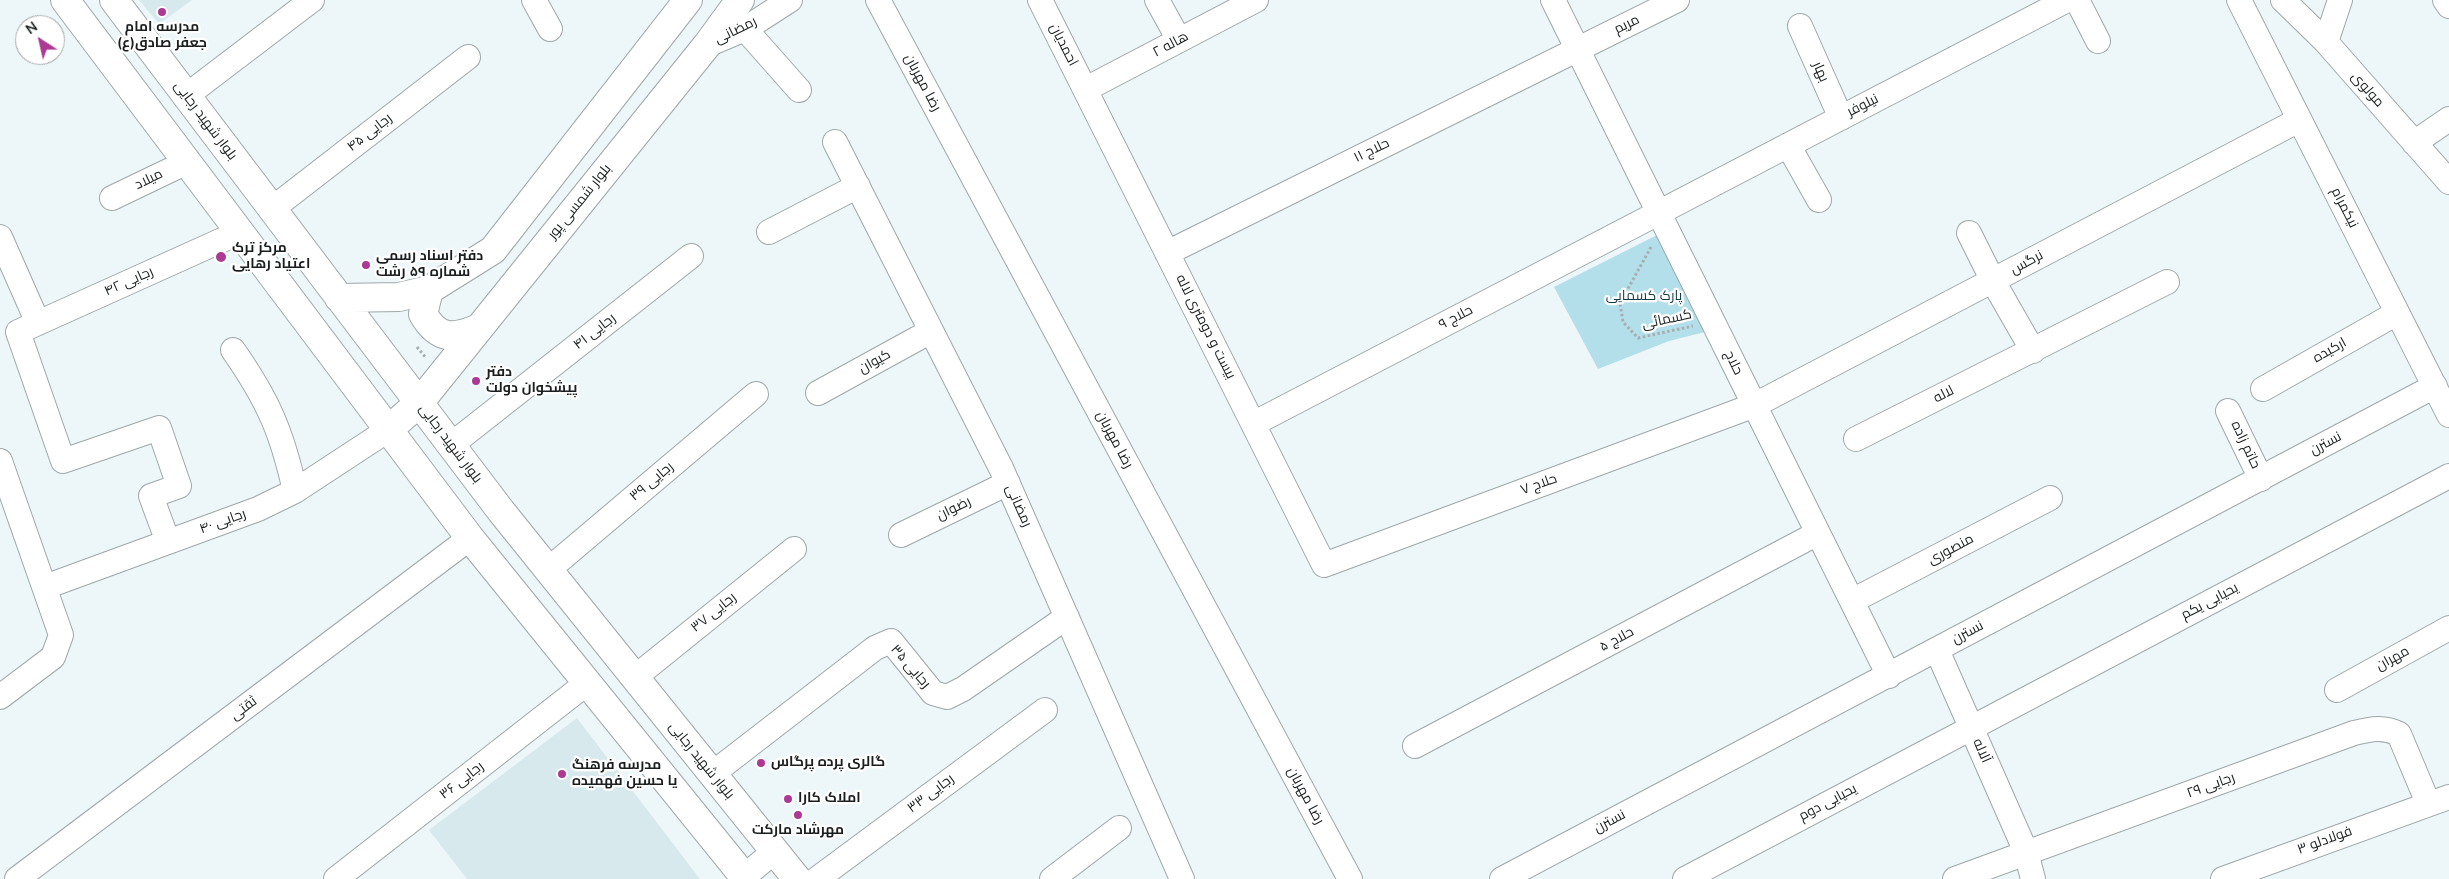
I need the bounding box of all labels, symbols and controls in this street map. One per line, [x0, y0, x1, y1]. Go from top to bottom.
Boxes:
marker: مدرسه امام جعفر صادق(ع) [156, 6, 168, 18]
street label: مریم [1612, 12, 1642, 38]
street label: رمضانی [712, 14, 760, 48]
north arrow [15, 15, 65, 65]
text: N [22, 17, 41, 39]
place label: مدرسه امام جعفر صادق(ع) [117, 20, 207, 52]
street label: احمدیان [1045, 21, 1081, 69]
street label: هاله ۲ [1150, 29, 1192, 61]
street label: رضا مهربان [900, 51, 944, 115]
street label: بهار [1808, 59, 1832, 85]
street label: مولوی [2347, 69, 2387, 111]
street label: بلوار شهید رجایی [170, 78, 240, 164]
street label: نیلوفر [1845, 91, 1881, 121]
street label: رجایی ۴۵ [344, 110, 396, 156]
street label: حلاج ۱۱ [1351, 135, 1393, 167]
street label: بلوار شمسی پور [545, 161, 615, 243]
street label: میلاد [132, 166, 166, 194]
street label: نیکمرام [2327, 185, 2361, 231]
place label: مرکز ترک اعتیاد رهایی [232, 241, 310, 274]
street label: نرگس [2008, 247, 2046, 279]
place label: دفتر اسناد رسمی شماره ۵۹ رشت [376, 249, 483, 282]
marker: مرکز ترک اعتیاد رهایی [214, 250, 228, 264]
marker: دفتر اسناد رسمی شماره ۵۹ رشت [360, 259, 372, 271]
street label: رجایی ۴۲ [102, 264, 156, 300]
street label: بیست و دومتری لاله [1171, 272, 1239, 382]
park label: پارک کسمایی [1606, 289, 1682, 305]
street label: حلاج ۹ [1436, 302, 1476, 334]
street label: کسمائی [1641, 307, 1693, 333]
street label: رجایی ۴۱ [571, 310, 619, 354]
street label: ارکیده [2310, 335, 2350, 367]
street label: کیوان [856, 346, 894, 378]
street label: حلاج [1720, 348, 1746, 378]
place label: دفتر پیشخوان دولت [486, 365, 577, 398]
marker: دفتر پیشخوان دولت [470, 375, 482, 387]
street label: لاله [1931, 383, 1957, 407]
street label: بلوار شهید رجایی [415, 401, 485, 487]
street label: رضا مهربان [1092, 408, 1136, 472]
street label: حاتم زاده [2227, 418, 2263, 472]
street label: نسترن [2307, 429, 2345, 459]
street label: رجایی ۳۹ [627, 459, 677, 505]
street label: حلاج ۷ [1518, 471, 1560, 499]
street label: رمضانی [1001, 482, 1035, 530]
street label: رضوان [934, 493, 974, 525]
street label: رجایی ۴۰ [198, 506, 248, 538]
street label: منصوری [1925, 531, 1977, 569]
street label: یحیایی یکم [2179, 580, 2241, 624]
street label: رجایی ۳۷ [688, 590, 740, 636]
street label: نسترن [1949, 618, 1987, 648]
street label: حلاج ۵ [1597, 624, 1637, 656]
street label: رجایی ۳۵ [886, 642, 934, 692]
street label: مهران [2373, 643, 2413, 675]
street label: ثقتی [227, 694, 261, 724]
street label: بلوار شهید رجایی [665, 719, 737, 803]
street label: آلاله [1968, 736, 1994, 766]
place label: گالری پرده پرگاس [771, 755, 885, 771]
marker: گالری پرده پرگاس [755, 757, 767, 769]
place label: مدرسه فرهنگ یا حسین فهمیده [572, 758, 677, 790]
street label: رجایی ۳۶ [437, 759, 487, 803]
street label: رضا مهربان [1283, 764, 1327, 828]
marker: مدرسه فرهنگ یا حسین فهمیده [556, 768, 568, 780]
street label: رجایی ۲۹ [2185, 770, 2237, 802]
street label: رجایی ۳۳ [904, 771, 958, 817]
street label: یحیایی دوم [1796, 781, 1860, 825]
place label: املاک کارا [798, 791, 861, 807]
marker: املاک کارا [782, 793, 794, 805]
street label: نسترن [1591, 807, 1629, 837]
marker: مهرشاد مارکت [792, 809, 804, 821]
place label: مهرشاد مارکت [752, 823, 844, 839]
street label: فولادلو ۳ [2295, 823, 2355, 859]

